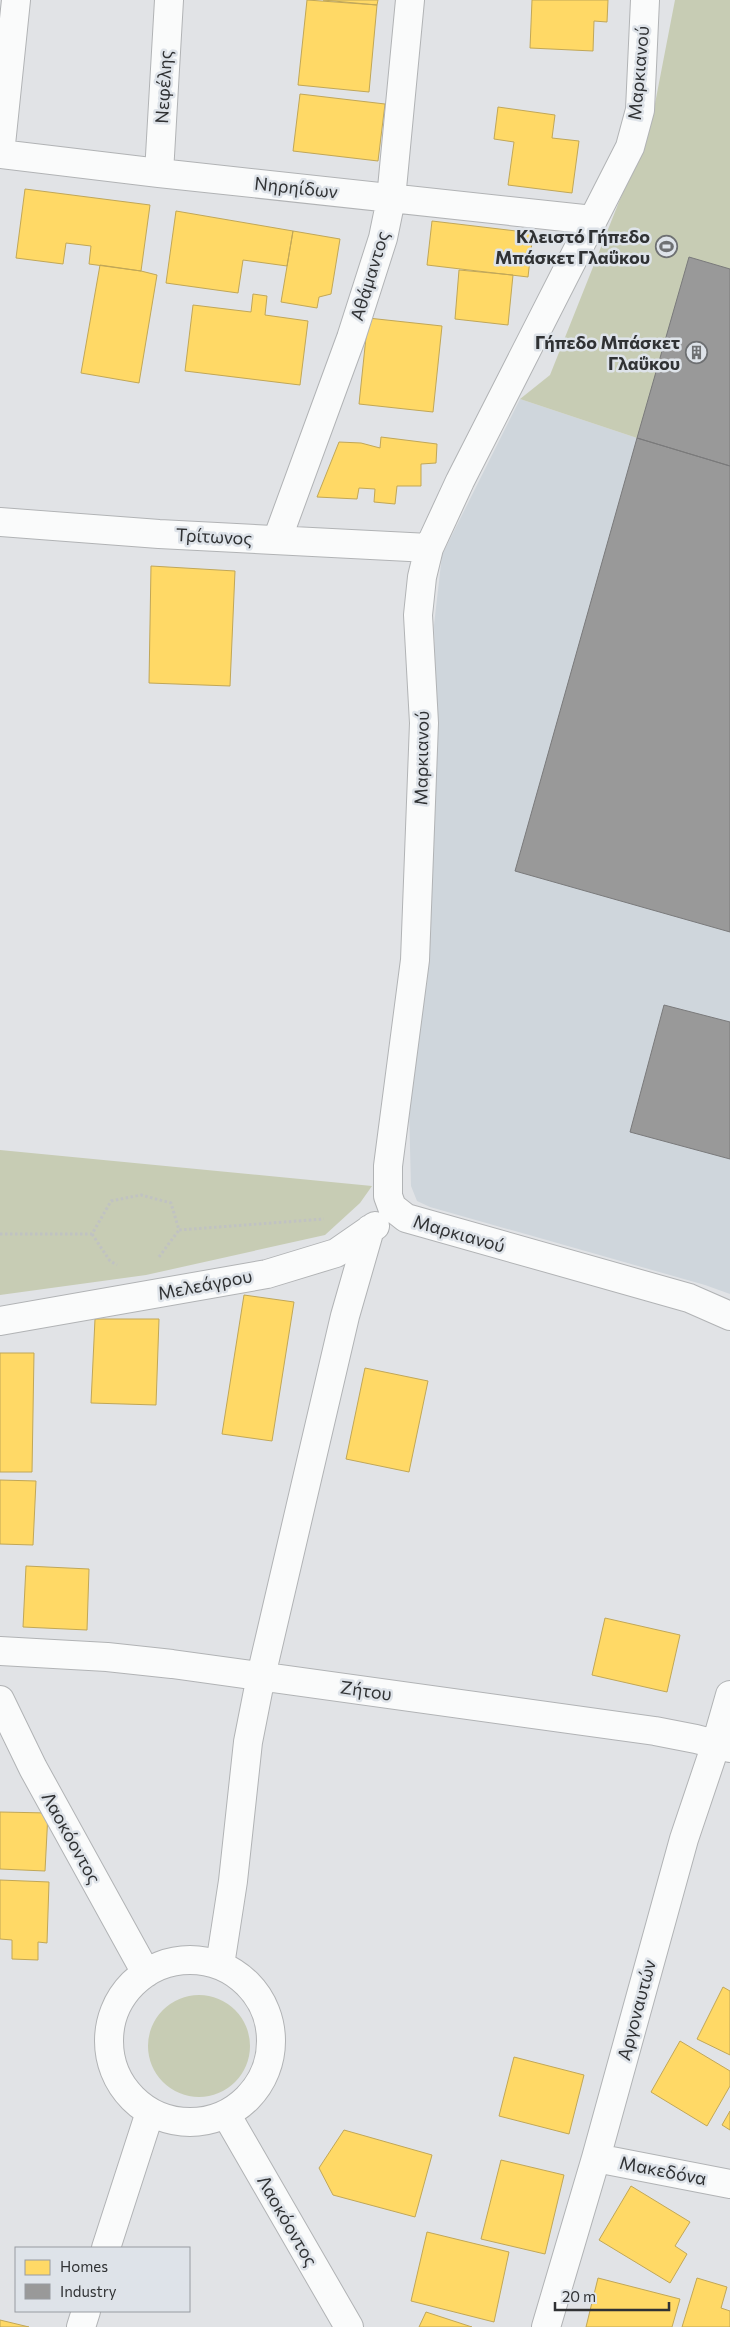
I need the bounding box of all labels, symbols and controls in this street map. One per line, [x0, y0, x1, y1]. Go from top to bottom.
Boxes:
street label: Μαρκιανού [623, 25, 653, 121]
street label: Νεφέλης [150, 50, 176, 124]
street label: Νηρηίδων [253, 172, 339, 202]
place label: Κλειστό Γήπεδο Μπάσκετ Γλαΰκου [495, 225, 650, 268]
street label: Αθάμαντος [345, 228, 393, 323]
sports icon: Κλειστό Γήπεδο Μπάσκετ Γλαΰκου [654, 235, 678, 259]
place label: Γήπεδο Μπάσκετ Γλαΰκου [535, 331, 680, 374]
building icon: Γήπεδο Μπάσκετ Γλαΰκου [684, 341, 708, 365]
street label: Τρίτωνος [175, 523, 253, 549]
street label: Μαρκιανού [409, 710, 433, 805]
street label: Μαρκιανού [411, 1209, 508, 1257]
street label: Μελεάγρου [156, 1264, 254, 1304]
street label: Ζήτου [339, 1676, 393, 1705]
street label: Λαοκόοντος [38, 1788, 106, 1887]
street label: Αργοναυτών [612, 1957, 660, 2062]
street label: Μακεδόνα [618, 2151, 709, 2189]
street label: Λαοκόοντος [253, 2171, 323, 2270]
legend [15, 2247, 190, 2312]
text: Homes [60, 2257, 108, 2275]
scale bar [555, 2280, 669, 2312]
text: Industry [60, 2282, 117, 2300]
text: 20 m [562, 2287, 596, 2305]

